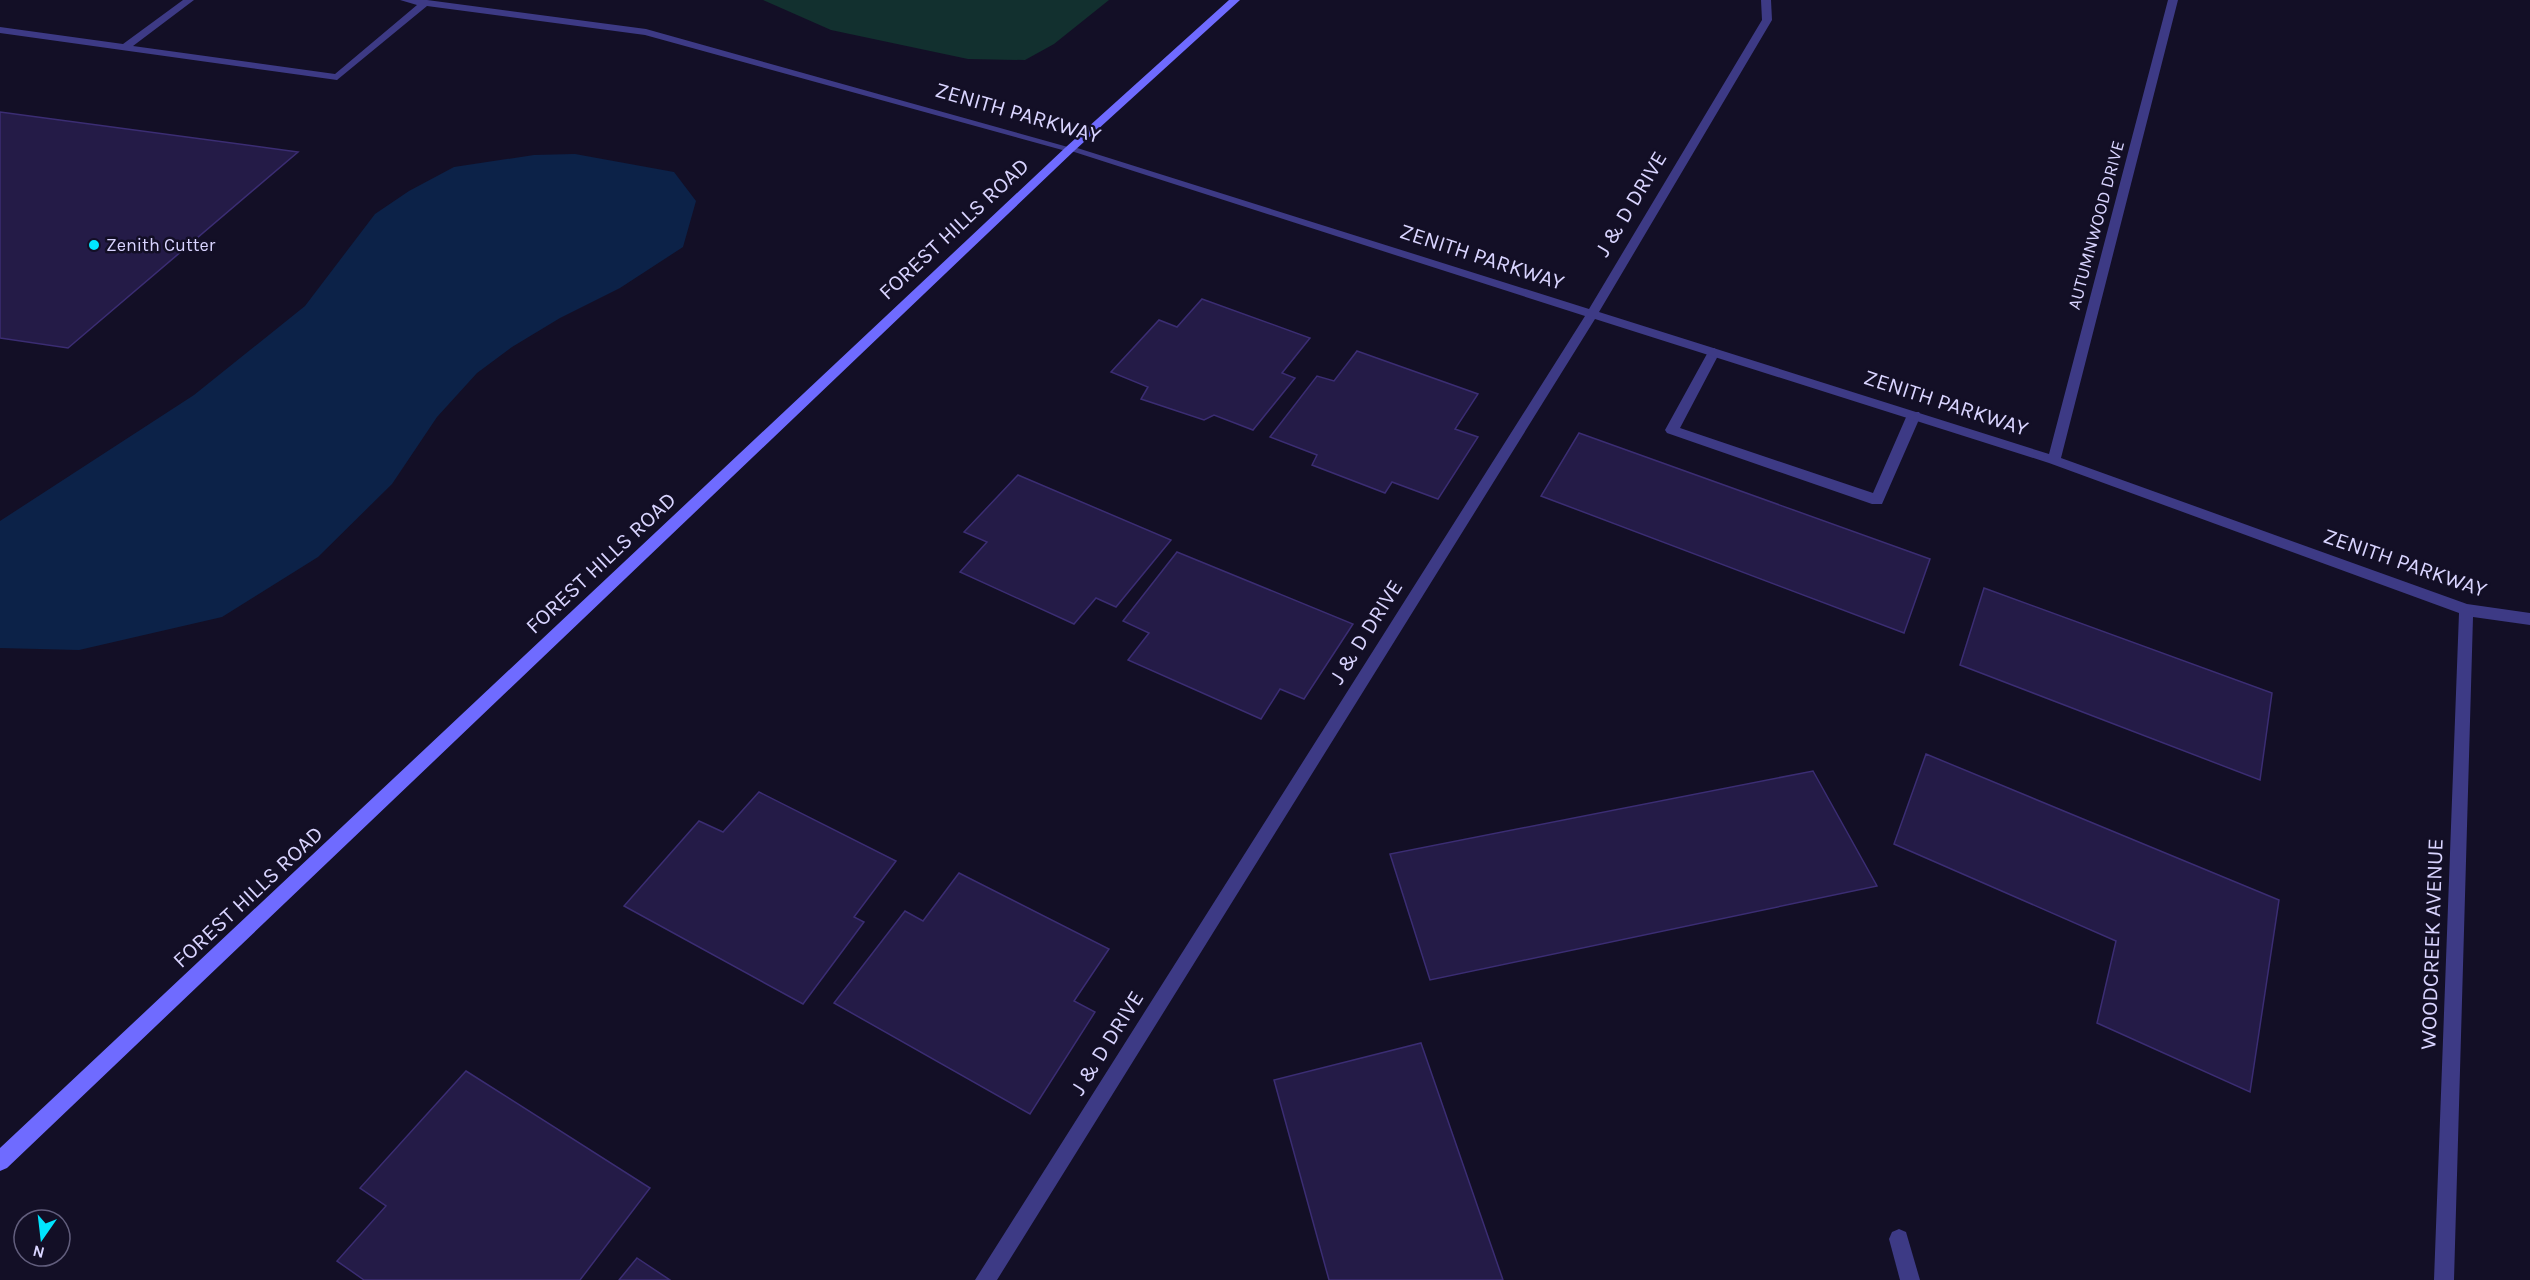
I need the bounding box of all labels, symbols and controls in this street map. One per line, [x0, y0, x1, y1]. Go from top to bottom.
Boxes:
street label: ZENITH PARKWAY [932, 77, 1104, 149]
street label: AUTUMNWOOD DRIVE [2063, 138, 2129, 312]
street label: J & D DRIVE [1589, 147, 1673, 261]
street label: FOREST HILLS ROAD [873, 153, 1035, 305]
street label: ZENITH PARKWAY [1396, 218, 1568, 296]
place label: Zenith Cutter [106, 234, 216, 256]
marker: Zenith Cutter [87, 238, 101, 252]
street label: ZENITH PARKWAY [1860, 364, 2032, 442]
street label: FOREST HILLS ROAD [520, 487, 682, 639]
street label: ZENITH PARKWAY [2320, 523, 2490, 603]
street label: J & D DRIVE [1324, 575, 1408, 689]
street label: FOREST HILLS ROAD [167, 821, 329, 973]
street label: WOODCREEK AVENUE [2415, 838, 2449, 1050]
street label: J & D DRIVE [1065, 986, 1149, 1100]
north arrow [12, 1208, 72, 1268]
text: N [31, 1241, 46, 1263]

